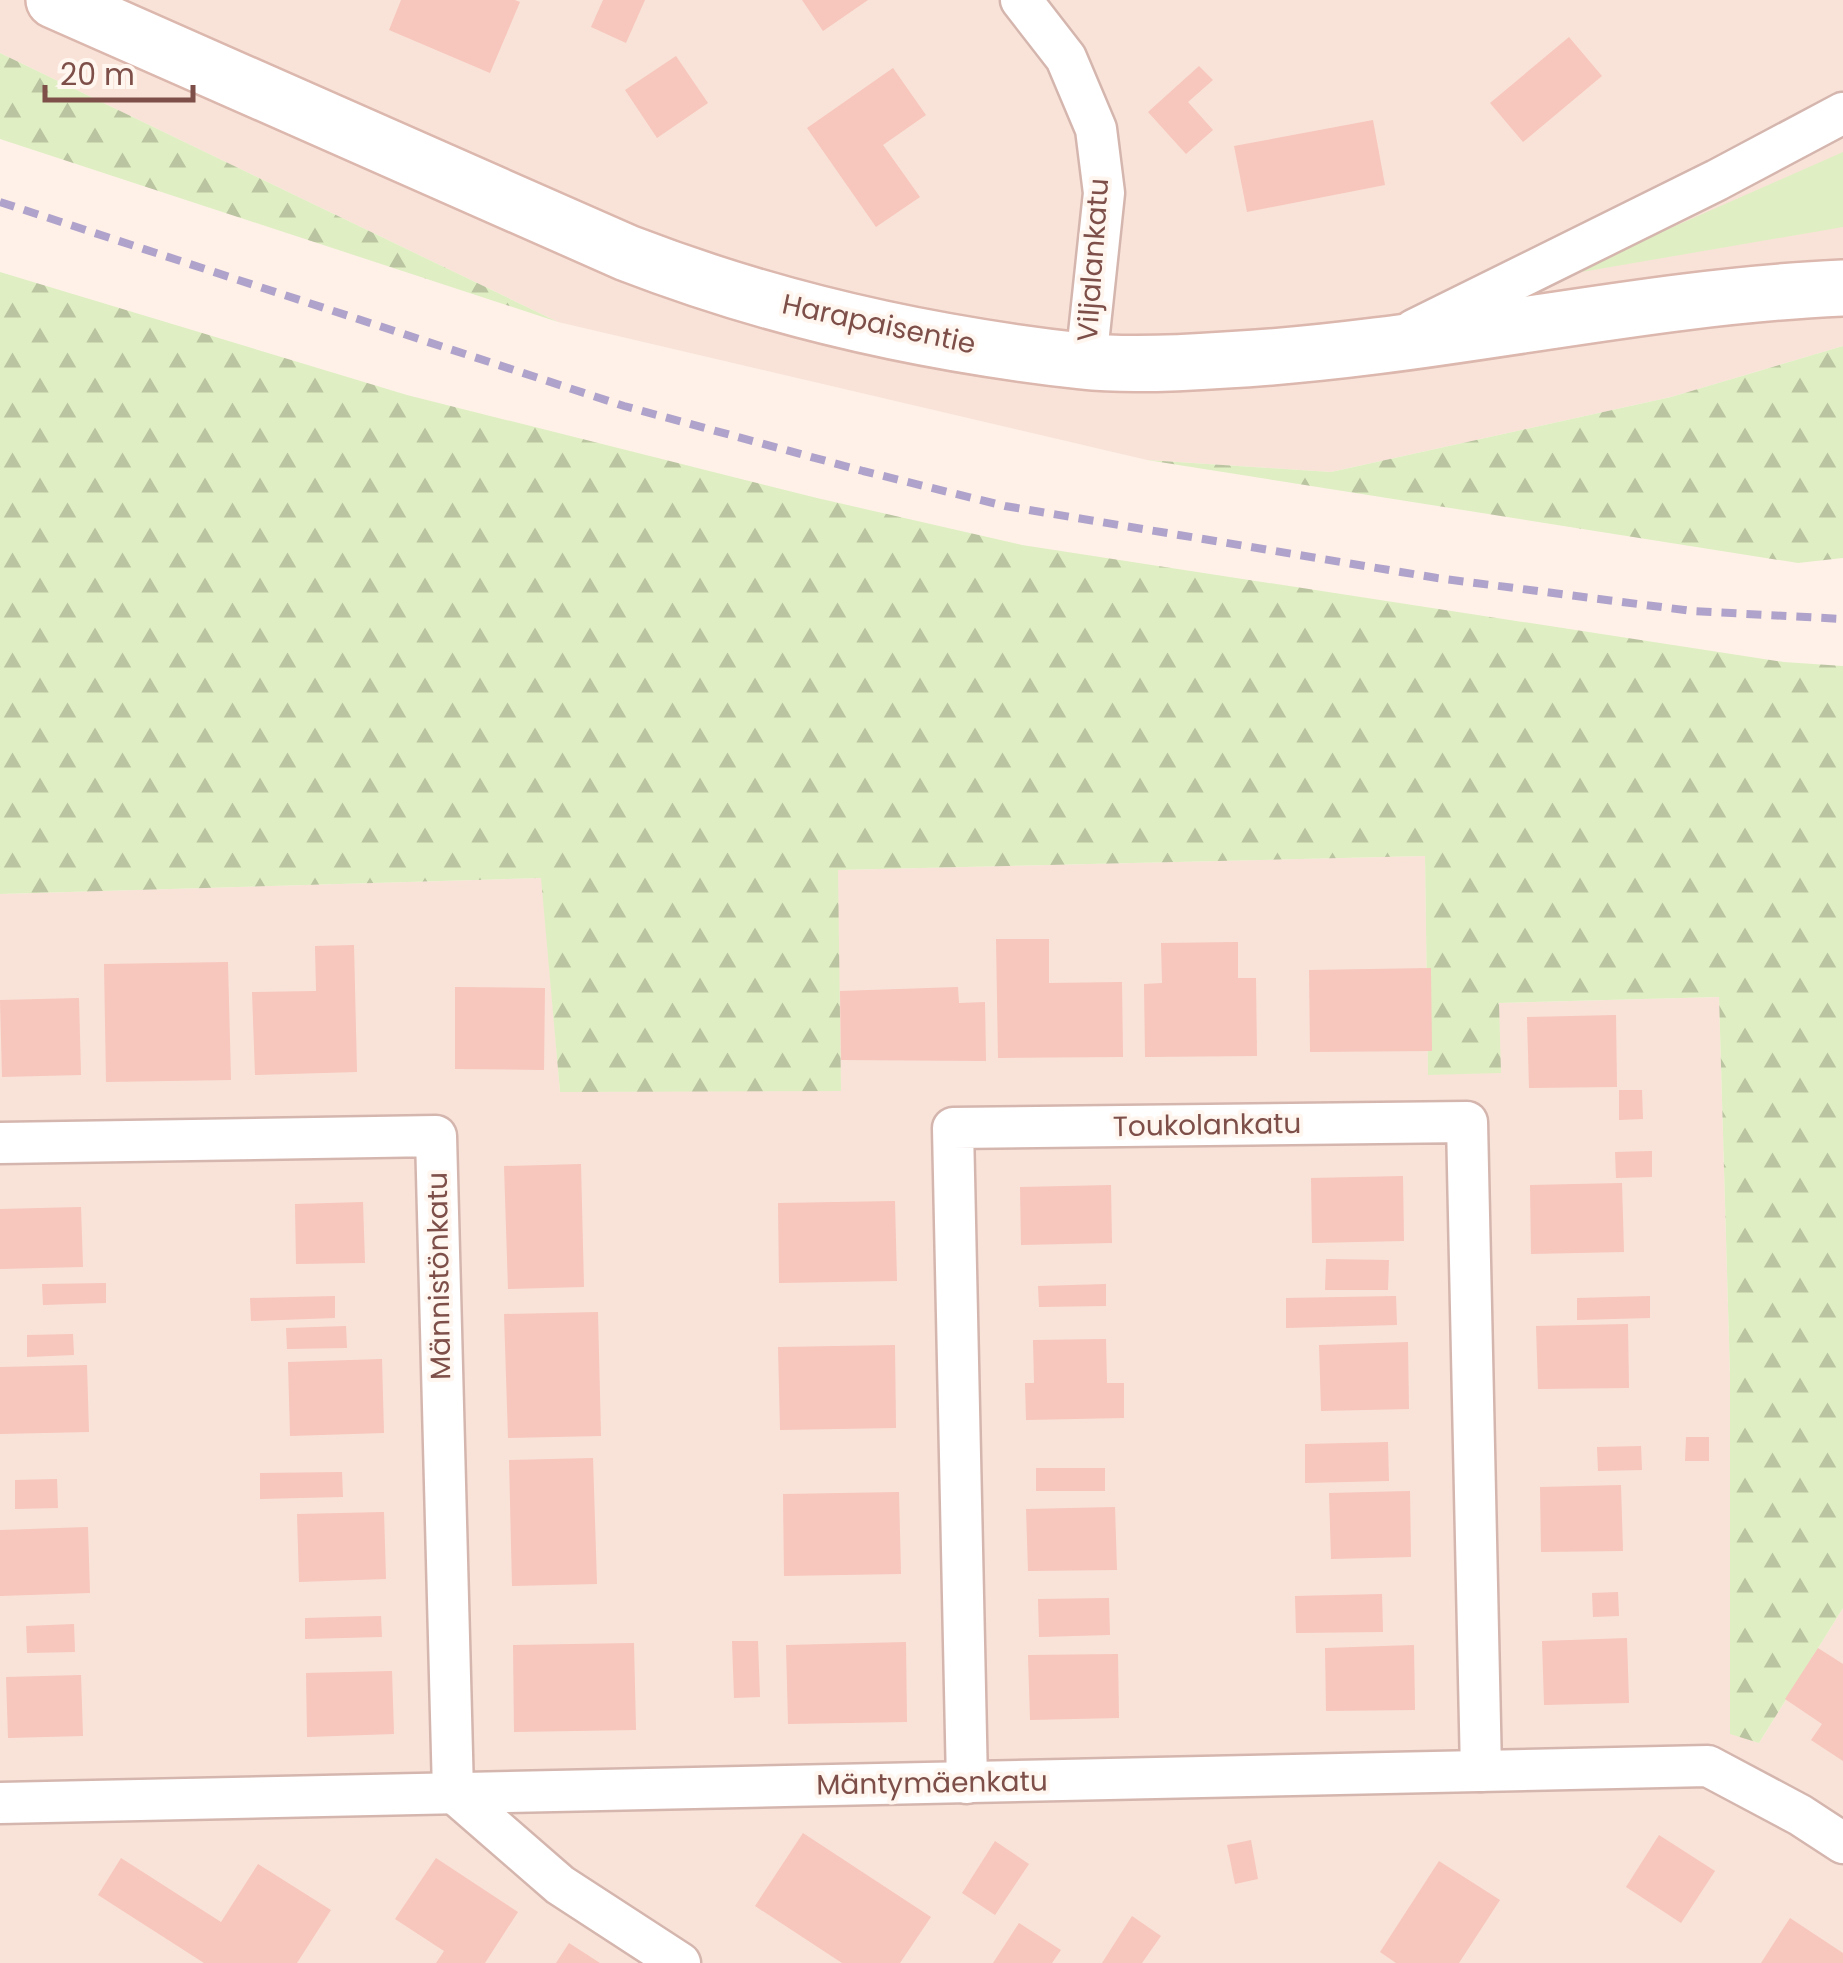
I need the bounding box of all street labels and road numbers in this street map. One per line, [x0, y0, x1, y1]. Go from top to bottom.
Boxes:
street label: Viljalankatu [1068, 177, 1118, 343]
street label: Harapaisentie [779, 284, 979, 364]
street label: Toukolankatu [1112, 1104, 1302, 1146]
street label: Männistönkatu [418, 1172, 460, 1380]
street label: Mäntymäenkatu [816, 1761, 1048, 1805]

